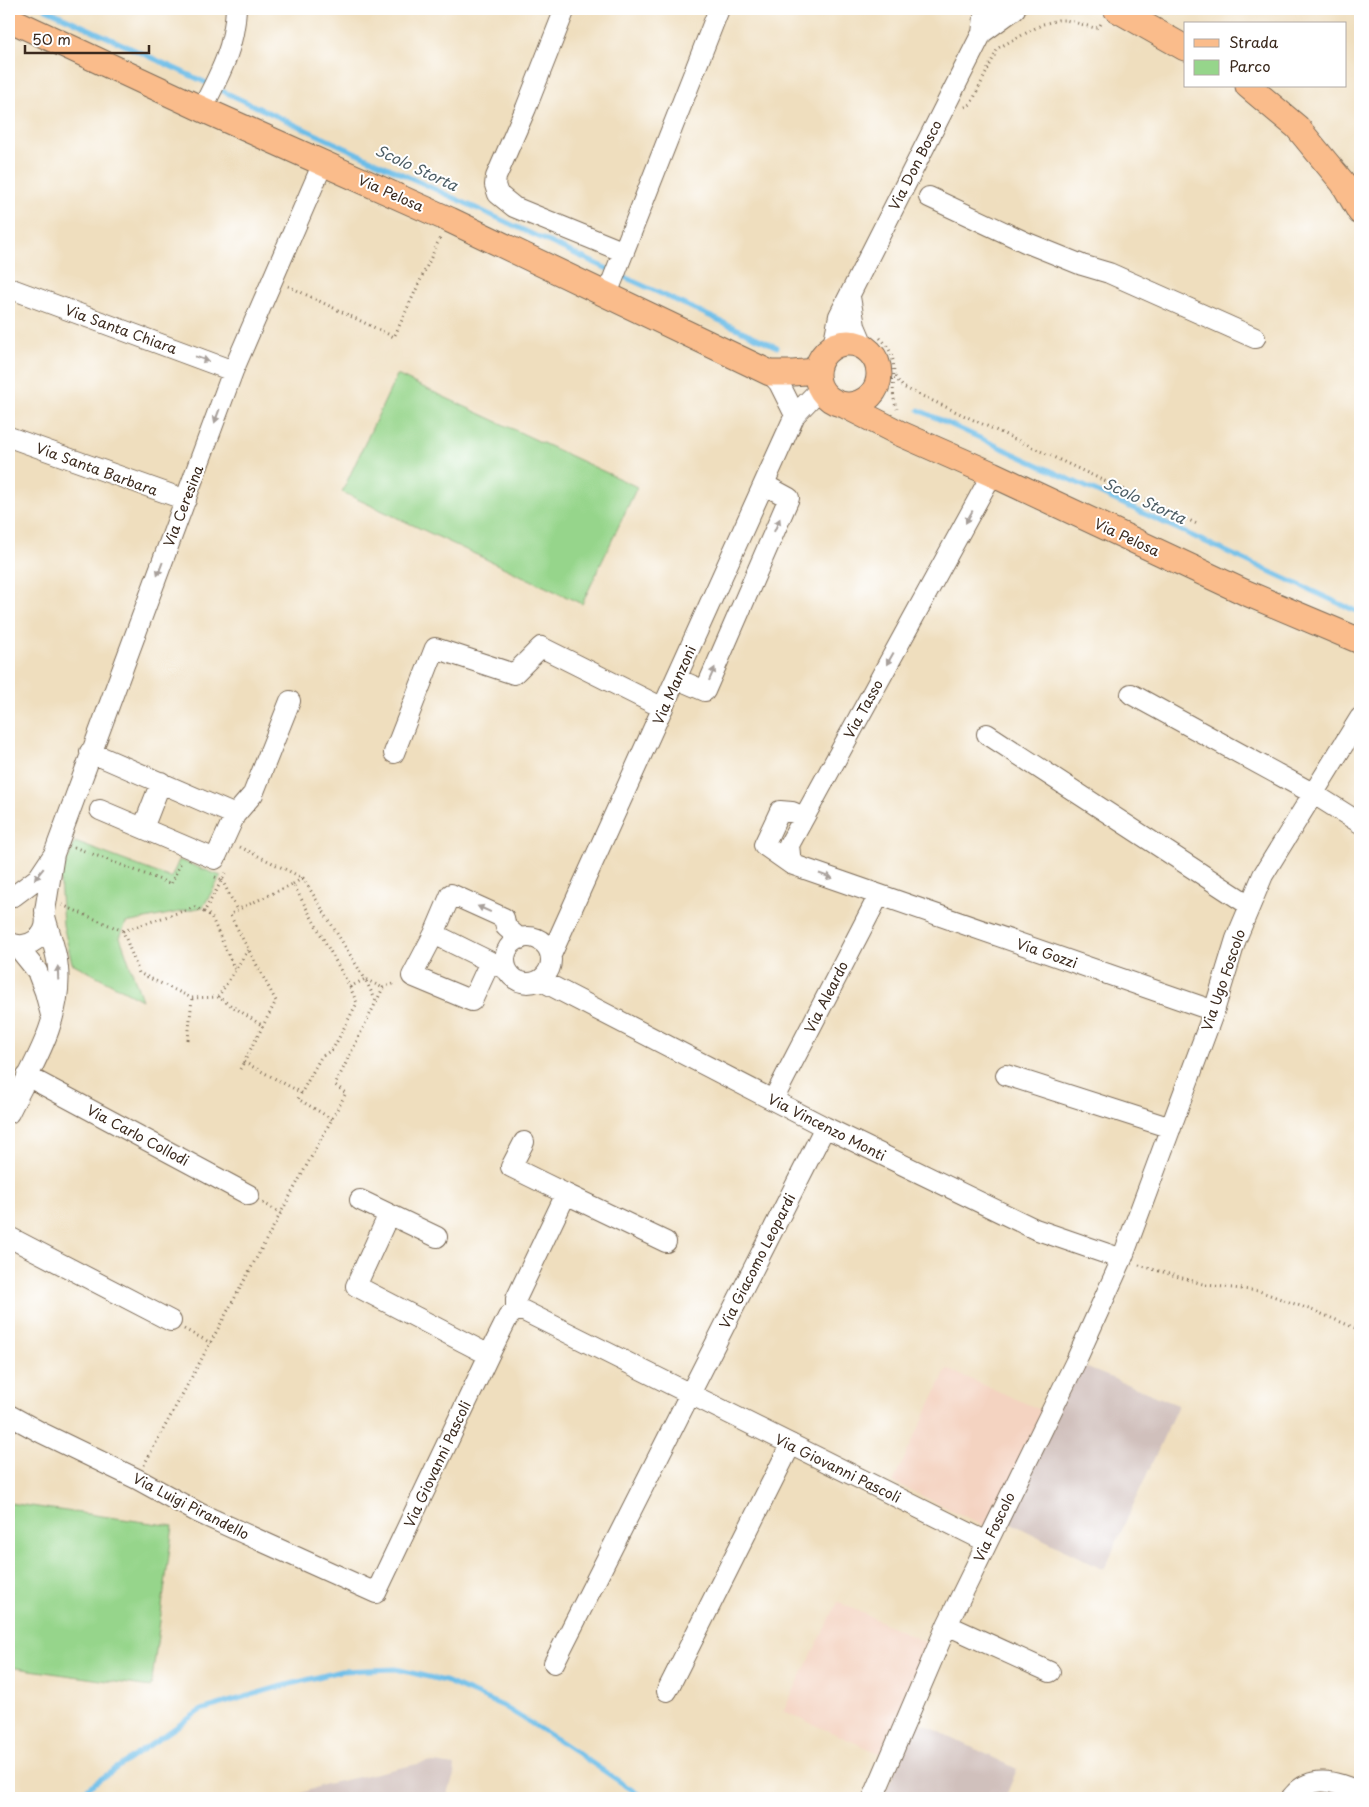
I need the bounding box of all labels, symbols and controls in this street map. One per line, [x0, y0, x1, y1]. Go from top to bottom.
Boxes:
scale bar [25, 22, 149, 54]
legend [1184, 22, 1346, 88]
text: 50 m [32, 27, 71, 50]
text: Strada [1229, 30, 1279, 53]
text: Parco [1229, 54, 1271, 77]
street label: Via Don Bosco [883, 116, 947, 214]
water label: Scolo Storta [372, 138, 463, 196]
street label: Via Pelosa [355, 169, 427, 217]
street label: Via Santa Chiara [62, 299, 180, 359]
one-way arrow [195, 355, 210, 363]
one-way arrow [213, 409, 220, 424]
street label: Via Santa Barbara [33, 437, 161, 501]
street label: Via Ceresina [158, 462, 208, 550]
water label: Scolo Storta [1100, 471, 1191, 529]
one-way arrow [964, 510, 973, 523]
street label: Via Pelosa [1091, 513, 1163, 561]
one-way arrow [774, 518, 782, 532]
one-way arrow [155, 561, 163, 576]
street label: Via Manzoni [647, 642, 701, 728]
one-way arrow [886, 652, 895, 666]
one-way arrow [709, 667, 717, 681]
street label: Via Tasso [838, 675, 888, 742]
one-way arrow [34, 868, 44, 881]
one-way arrow [818, 873, 833, 880]
one-way arrow [477, 905, 491, 913]
street label: Via Ugo Foscolo [1196, 926, 1250, 1034]
street label: Via Gozzi [1014, 933, 1080, 973]
street label: Via Aleardo [799, 957, 853, 1037]
one-way arrow [54, 965, 62, 981]
street label: Via Vincenzo Monti [764, 1088, 890, 1166]
street label: Via Carlo Collodi [83, 1099, 193, 1171]
street label: Via Giacomo Leopardi [714, 1190, 800, 1332]
street label: Via Giovanni Pascoli [398, 1397, 476, 1531]
street label: Via Giovanni Pascoli [772, 1428, 905, 1508]
street label: Via Luigi Pirandello [129, 1468, 253, 1545]
street label: Via Foscolo [968, 1488, 1020, 1566]

